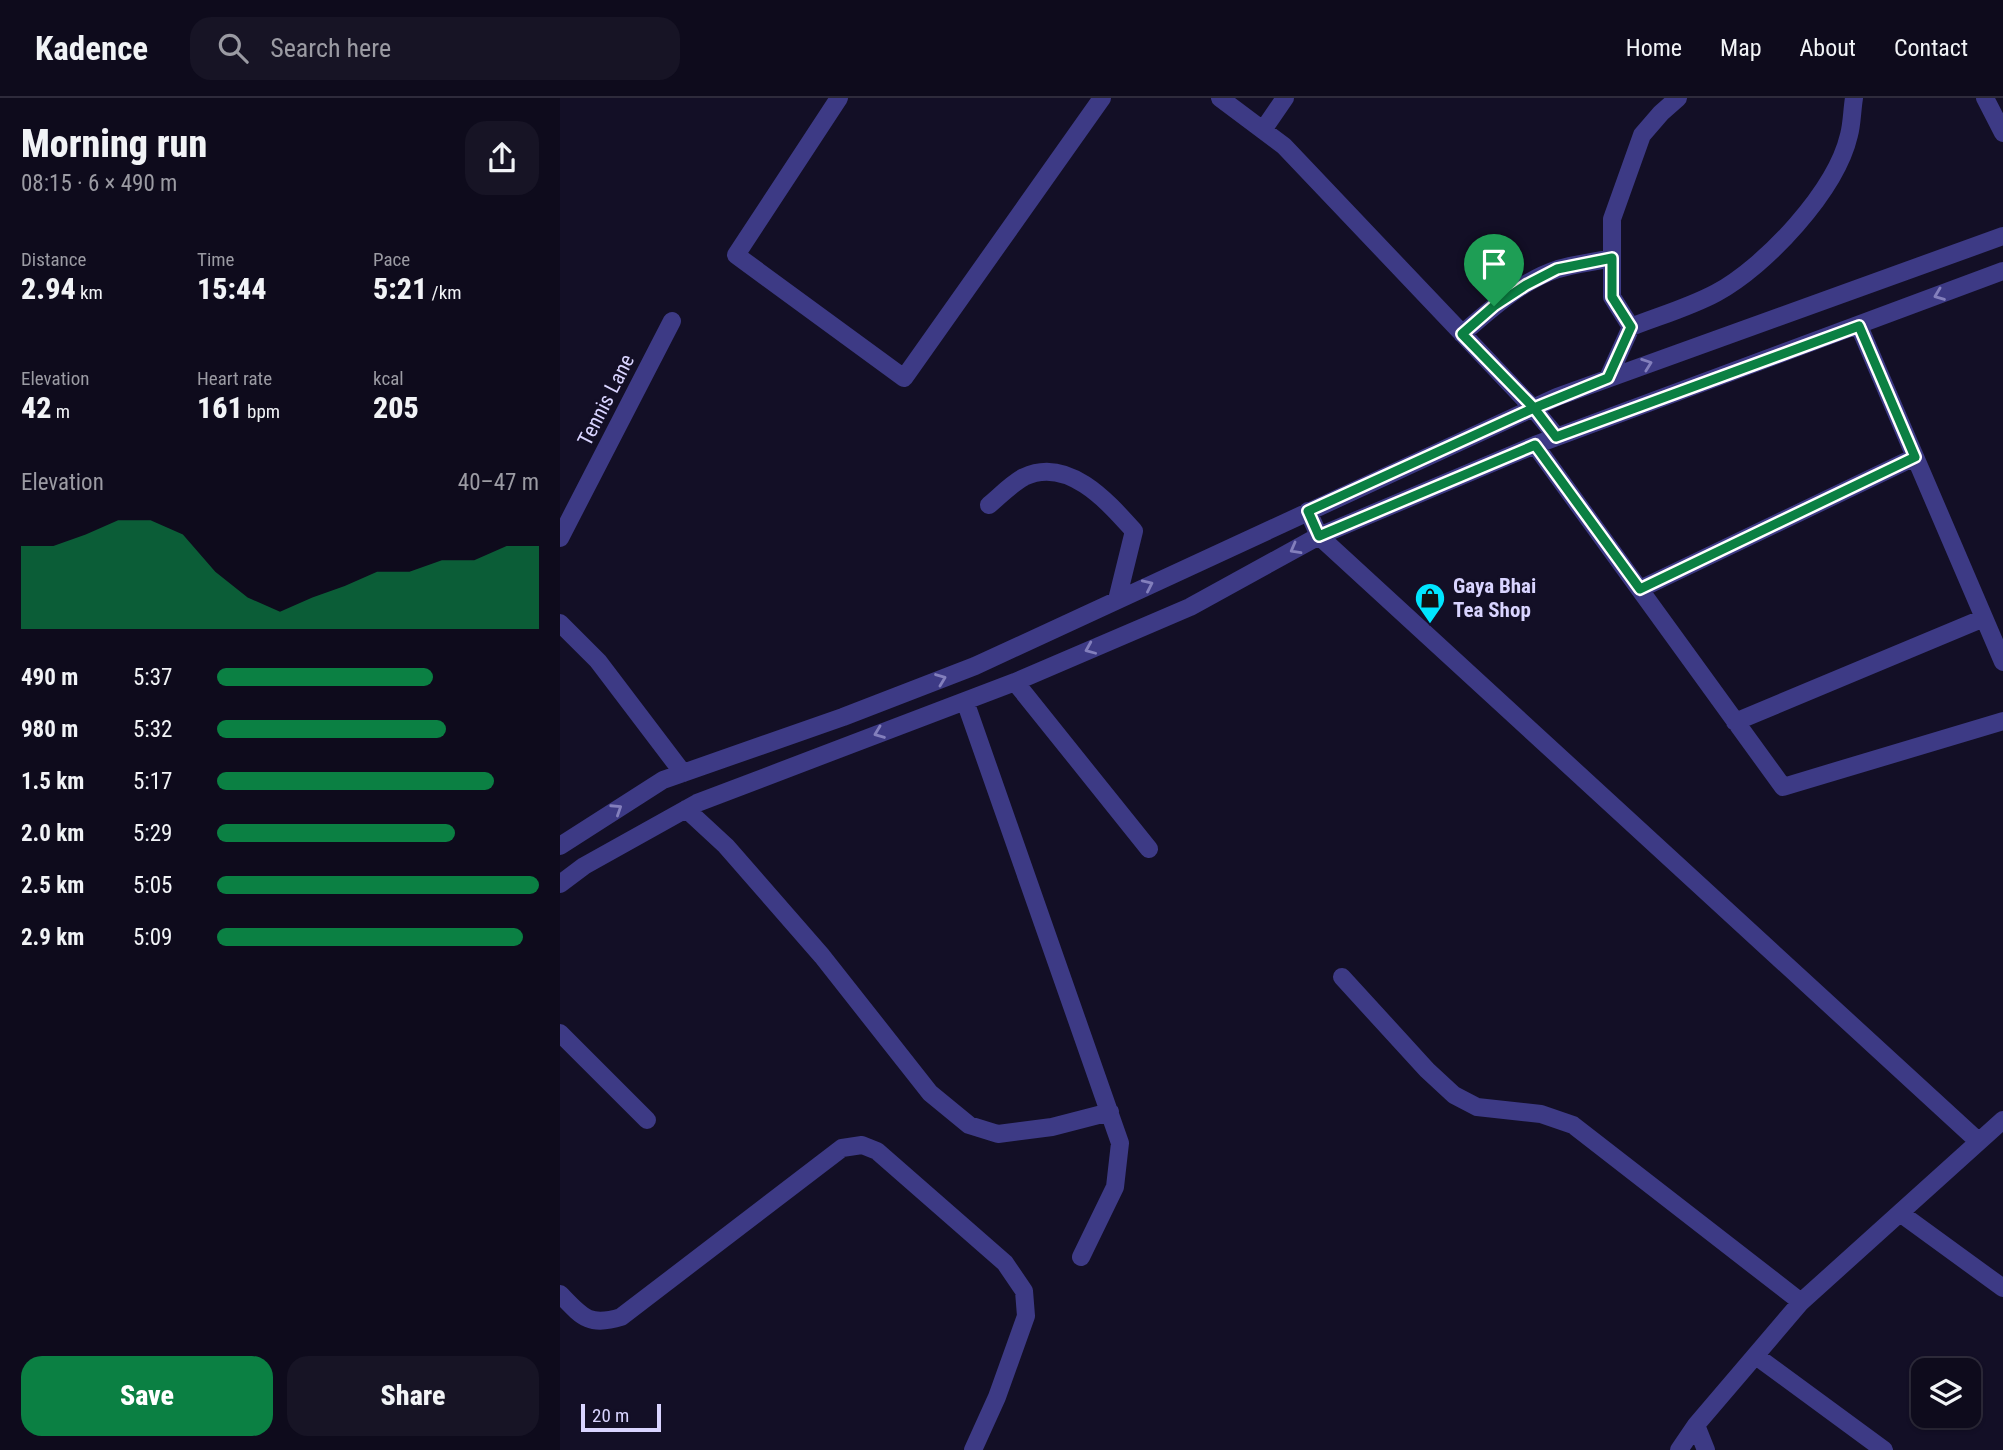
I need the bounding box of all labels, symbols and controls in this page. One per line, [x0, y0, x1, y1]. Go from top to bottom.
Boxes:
search box [190, 17, 680, 80]
text: Kadence [35, 29, 148, 68]
icon: search [214, 29, 252, 67]
text: Search here [270, 33, 391, 63]
text: Home [1626, 34, 1682, 62]
text: Map [1720, 34, 1762, 62]
text: About [1800, 34, 1856, 62]
text: Contact [1894, 34, 1968, 62]
button: share [465, 121, 539, 195]
text: Morning run [21, 122, 207, 166]
text: 08:15 · 6 × 490 m [21, 170, 177, 197]
pin [1464, 234, 1524, 306]
icon: arrive [1475, 245, 1513, 283]
text: Distance [21, 248, 86, 271]
text: Time [197, 248, 234, 271]
text: Pace [373, 248, 410, 271]
text: 2.94 [21, 271, 76, 306]
text: 15:44 [197, 271, 266, 306]
text: 5:21 [373, 271, 427, 306]
text: km [76, 281, 103, 304]
text: /km [427, 281, 462, 304]
one-way arrow [1934, 287, 1946, 301]
street label: Tennis Lane [573, 350, 639, 450]
one-way arrow [1641, 359, 1653, 373]
text: Elevation [21, 367, 89, 390]
text: Heart rate [197, 367, 272, 390]
text: kcal [373, 367, 404, 390]
text: 42 [21, 390, 52, 425]
text: 161 [197, 390, 243, 425]
text: 205 [373, 390, 419, 425]
text: m [52, 400, 70, 423]
text: bpm [243, 400, 280, 423]
text: Elevation [21, 469, 104, 496]
text: 40–47 m [458, 469, 539, 496]
one-way arrow [1289, 541, 1302, 554]
place label: Gaya Bhai Tea Shop [1453, 574, 1536, 622]
one-way arrow [1141, 579, 1153, 593]
shop icon: Gaya Bhai Tea Shop [1413, 581, 1447, 625]
one-way arrow [1085, 641, 1098, 655]
text: 490 m [21, 664, 78, 691]
text: 5:37 [133, 664, 172, 691]
one-way arrow [935, 674, 947, 688]
text: 980 m [21, 716, 78, 743]
text: 5:32 [133, 716, 172, 743]
one-way arrow [874, 725, 886, 739]
text: 1.5 km [21, 768, 84, 795]
text: 5:17 [133, 768, 172, 795]
one-way arrow [610, 805, 623, 818]
text: 2.0 km [21, 820, 84, 847]
text: 5:29 [133, 820, 172, 847]
text: 2.5 km [21, 872, 84, 899]
text: 5:05 [133, 872, 172, 899]
text: 2.9 km [21, 924, 84, 951]
text: 5:09 [133, 924, 172, 951]
button: Save [21, 1356, 273, 1436]
button: Share [287, 1356, 539, 1436]
map controls [1911, 1358, 1981, 1428]
button: layers [1911, 1358, 1981, 1428]
scale bar [581, 1401, 662, 1433]
text: 20 m [592, 1404, 629, 1427]

